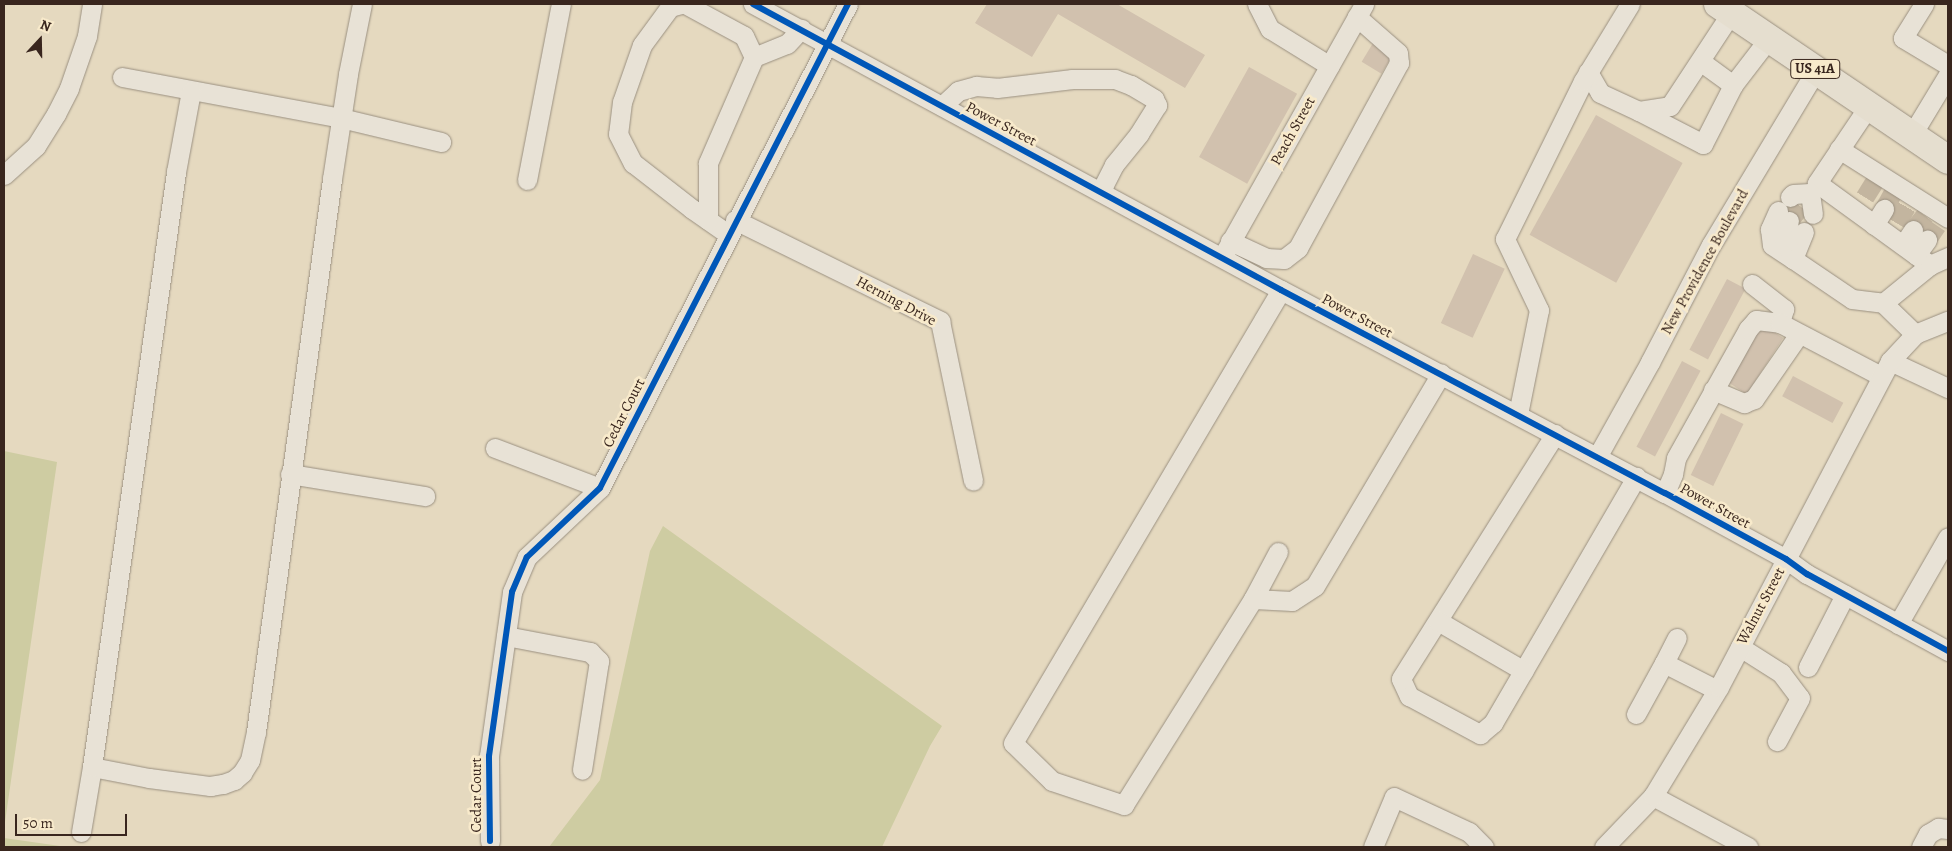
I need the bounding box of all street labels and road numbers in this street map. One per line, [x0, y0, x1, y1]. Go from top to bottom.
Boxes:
road number: US 41A [1790, 58, 1840, 80]
street label: Peach Street [1267, 94, 1319, 168]
street label: Power Street [963, 98, 1039, 150]
street label: New Providence Boulevard [1658, 186, 1752, 338]
street label: Herning Drive [853, 272, 939, 330]
street label: Power Street [1319, 290, 1395, 342]
street label: Cedar Court [599, 376, 649, 450]
street label: Power Street [1677, 479, 1753, 533]
street label: Walnut Street [1733, 564, 1789, 648]
street label: Cedar Court [468, 758, 486, 832]

